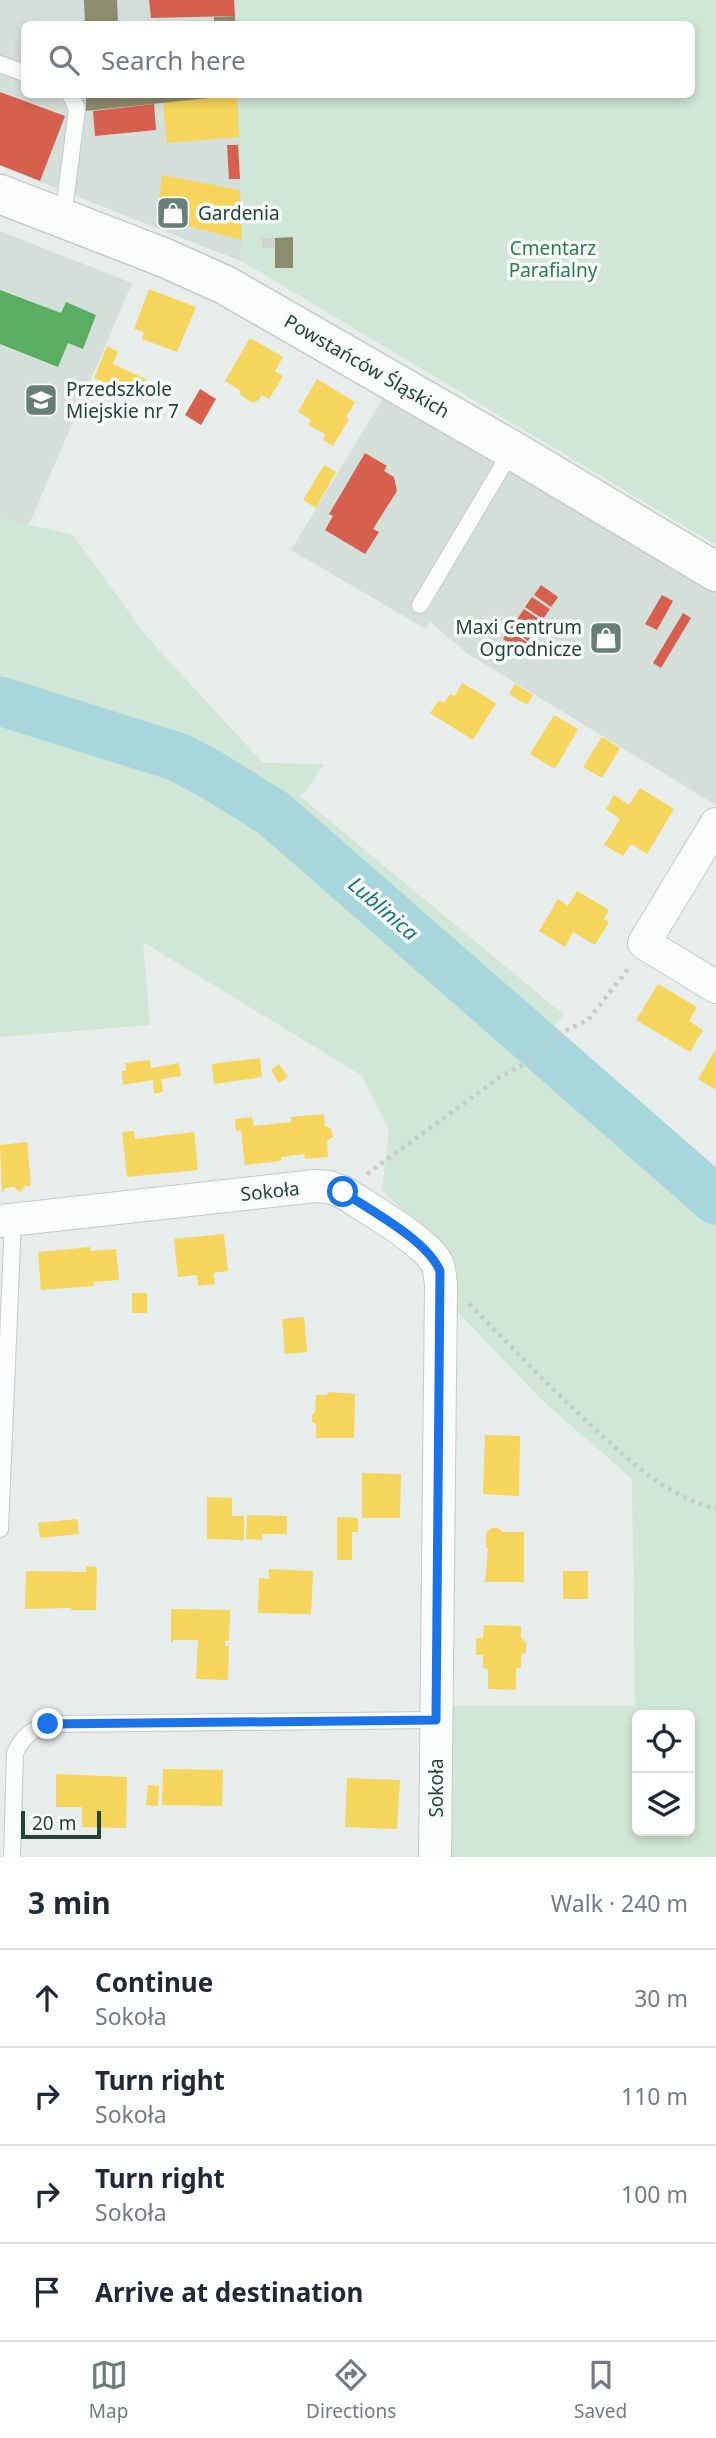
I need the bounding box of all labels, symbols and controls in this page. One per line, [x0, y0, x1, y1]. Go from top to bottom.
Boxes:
search box [21, 21, 695, 98]
icon: search [45, 41, 83, 79]
text: Search here [101, 42, 246, 78]
shop icon: Gardenia [154, 194, 192, 232]
place label: Gardenia [198, 200, 280, 226]
park label: Cmentarz Parafialny [509, 235, 598, 283]
street label: Powstańców Śląskich [280, 308, 454, 424]
place label: Przedszkole Miejskie nr 7 [66, 376, 179, 424]
school or university icon: Przedszkole Miejskie nr 7 [22, 381, 60, 419]
place label: Maxi Centrum Ogrodnicze [456, 614, 582, 662]
shop icon: Maxi Centrum Ogrodnicze [587, 619, 625, 657]
water label: Lublinica [343, 870, 425, 946]
street label: Sokoła [239, 1175, 301, 1207]
route start [327, 1176, 358, 1207]
route end [32, 1708, 63, 1739]
map controls [632, 1710, 695, 1836]
button: locate [632, 1710, 695, 1773]
street label: Sokoła [423, 1758, 449, 1818]
button: layers [632, 1773, 695, 1836]
scale bar [21, 1808, 102, 1840]
text: 20 m [32, 1810, 76, 1836]
text: 3 min [28, 1882, 111, 1923]
text: Walk · 240 m [551, 1887, 688, 1919]
text: Continue [95, 1964, 213, 2000]
icon: ahead [28, 1979, 66, 2017]
text: 30 m [634, 1982, 688, 2014]
text: Sokoła [95, 2000, 167, 2032]
text: Turn right [95, 2062, 225, 2098]
icon: right [28, 2077, 66, 2115]
text: 110 m [621, 2080, 688, 2112]
text: Sokoła [95, 2098, 167, 2130]
text: Turn right [95, 2160, 225, 2196]
icon: right [28, 2175, 66, 2213]
text: 100 m [621, 2178, 688, 2210]
text: Sokoła [95, 2196, 167, 2228]
icon: arrive [28, 2273, 66, 2311]
text: Arrive at destination [95, 2274, 364, 2310]
tab: Map [89, 2356, 128, 2424]
tab: Directions [306, 2356, 396, 2424]
tab: Saved [574, 2356, 627, 2424]

